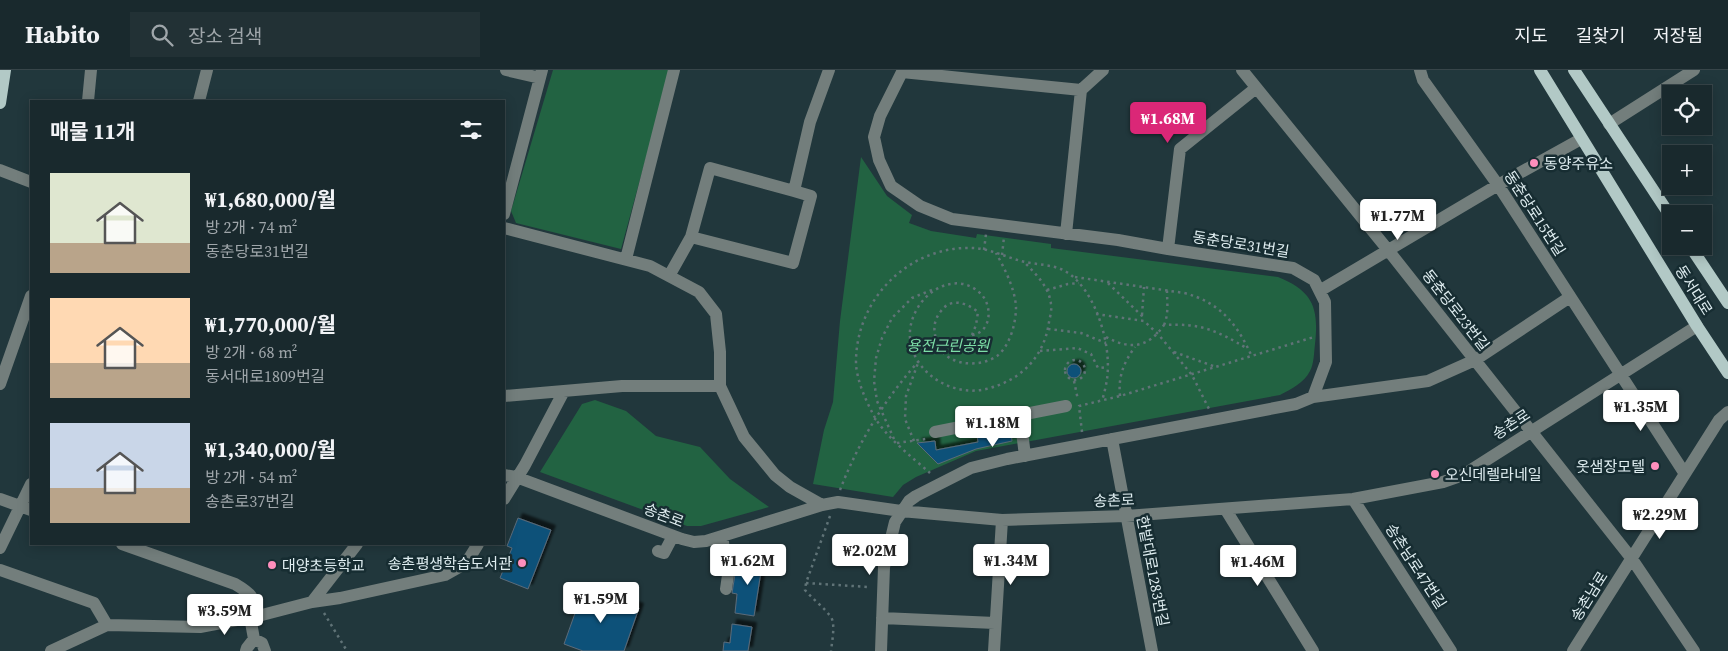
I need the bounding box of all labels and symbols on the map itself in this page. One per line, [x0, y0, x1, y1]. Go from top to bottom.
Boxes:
pin: ₩1.68M [1127, 102, 1209, 144]
place label: 동양주유소 [1544, 153, 1613, 174]
marker: 동양주유소 [1528, 157, 1540, 169]
street label: 동춘당로15번길 [1500, 166, 1570, 260]
pin: ₩1.77M [1357, 198, 1439, 241]
street label: 동춘당로31번길 [1191, 226, 1291, 262]
street label: 동서대로 [1670, 261, 1718, 319]
street label: 동춘당로23번길 [1418, 265, 1494, 355]
park label: 용전근린공원 [907, 335, 991, 356]
pin: ₩1.35M [1600, 390, 1682, 432]
street label: 송촌로 [1488, 404, 1534, 444]
pin: ₩1.18M [952, 406, 1034, 448]
place label: 옷샘장모텔 [1576, 456, 1645, 477]
marker: 옷샘장모텔 [1649, 460, 1661, 472]
place label: 오신데렐라네일 [1445, 464, 1542, 485]
marker: 오신데렐라네일 [1429, 468, 1441, 480]
street label: 송촌로 [1093, 489, 1135, 511]
street label: 송촌로 [641, 498, 687, 532]
pin: ₩2.29M [1619, 498, 1701, 540]
street label: 한밭대로1283번길 [1132, 514, 1174, 628]
street label: 송촌남로47번길 [1381, 519, 1451, 613]
pin: ₩2.02M [829, 534, 911, 576]
pin: ₩1.62M [707, 544, 789, 586]
pin: ₩1.34M [970, 544, 1052, 586]
pin: ₩1.46M [1217, 544, 1299, 587]
place label: 송촌평생학습도서관 [388, 553, 512, 574]
place label: 대양초등학교 [282, 555, 365, 576]
marker: 송촌평생학습도서관 [516, 557, 528, 569]
marker: 대양초등학교 [266, 559, 278, 571]
street label: 송촌남로 [1565, 567, 1613, 625]
pin: ₩1.59M [560, 582, 642, 624]
pin: ₩3.59M [184, 594, 266, 636]

